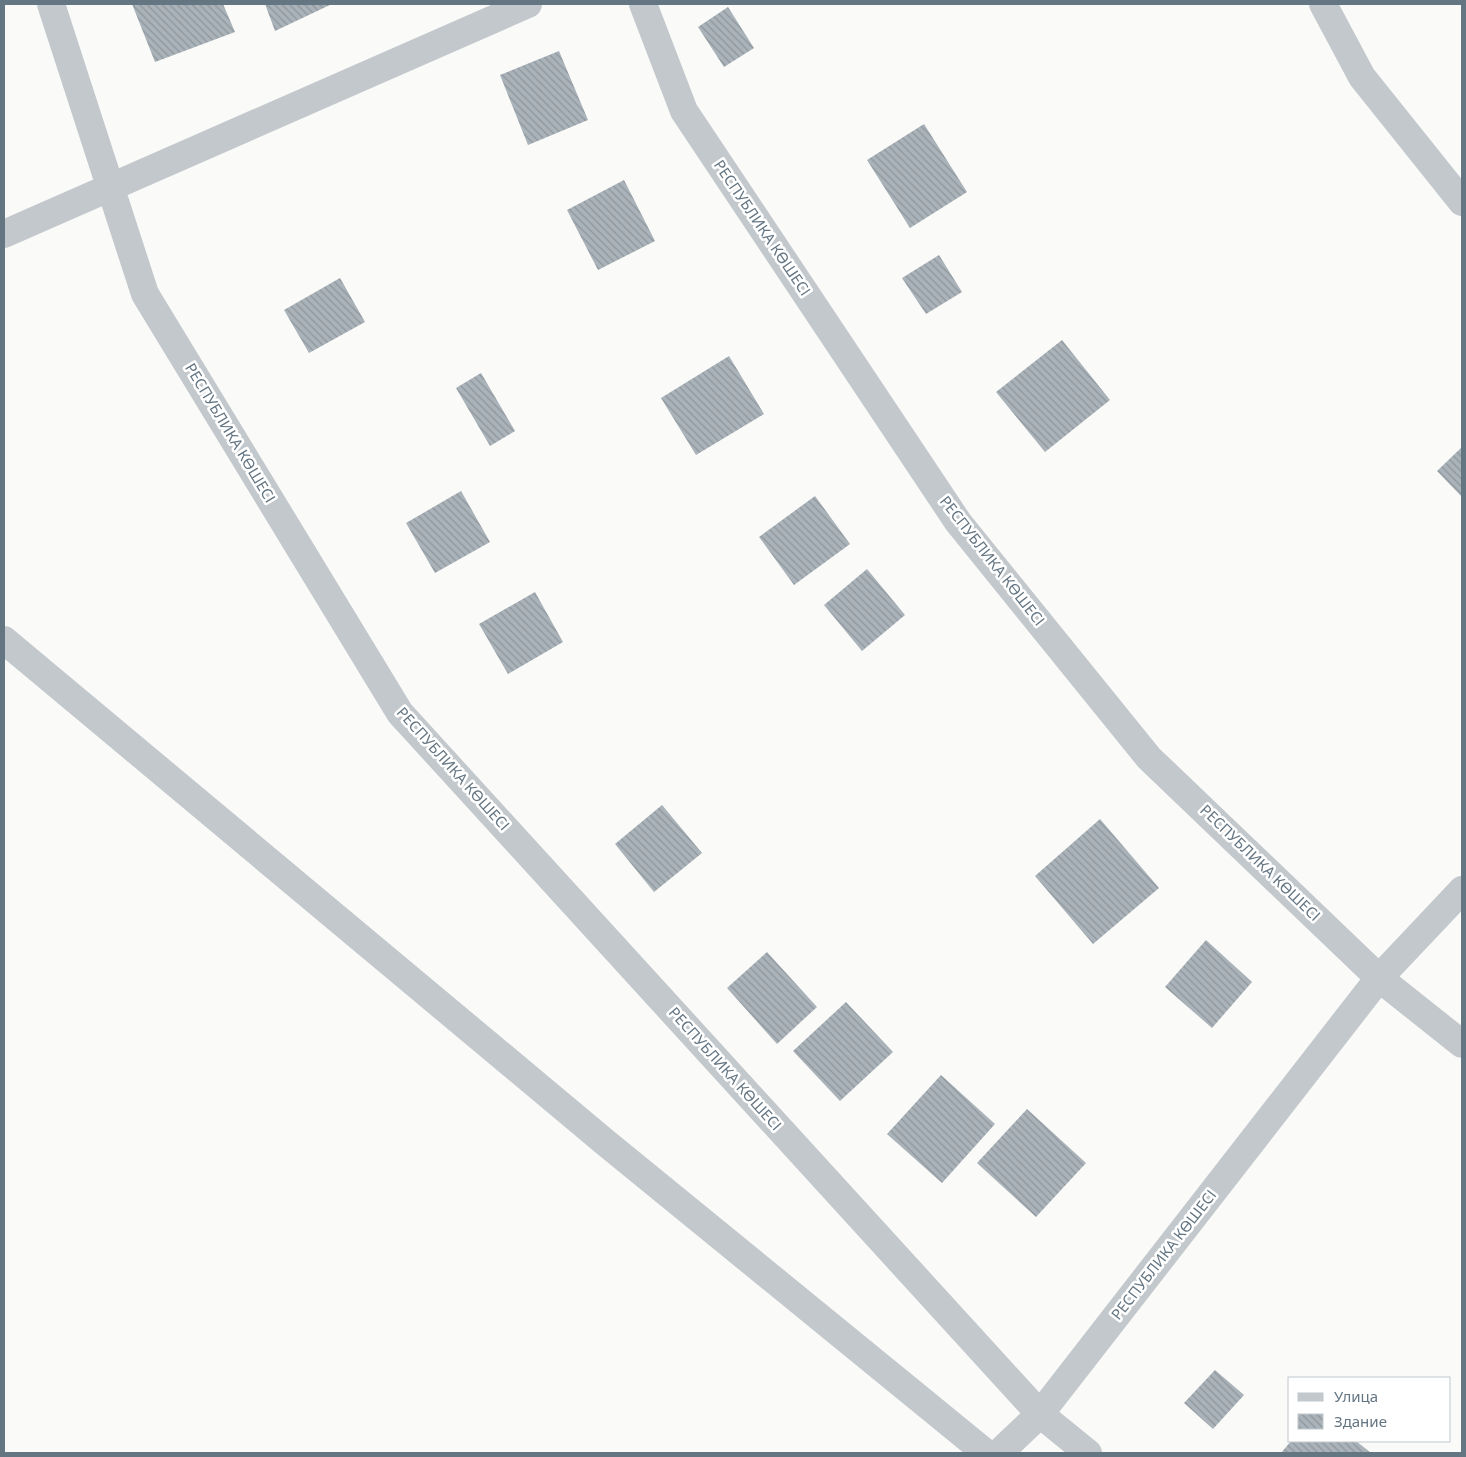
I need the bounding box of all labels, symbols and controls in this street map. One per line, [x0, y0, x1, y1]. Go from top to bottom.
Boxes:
street label: РЕСПУБЛИКА КӨШЕСІ [710, 156, 816, 299]
street label: РЕСПУБЛИКА КӨШЕСІ [181, 359, 281, 506]
street label: РЕСПУБЛИКА КӨШЕСІ [936, 491, 1050, 629]
street label: РЕСПУБЛИКА КӨШЕСІ [393, 702, 515, 834]
street label: РЕСПУБЛИКА КӨШЕСІ [1196, 800, 1325, 925]
street label: РЕСПУБЛИКА КӨШЕСІ [665, 1002, 787, 1134]
street label: РЕСПУБЛИКА КӨШЕСІ [1106, 1185, 1220, 1323]
legend [1288, 1377, 1451, 1442]
text: Улица [1334, 1386, 1378, 1406]
text: Здание [1334, 1411, 1387, 1431]

